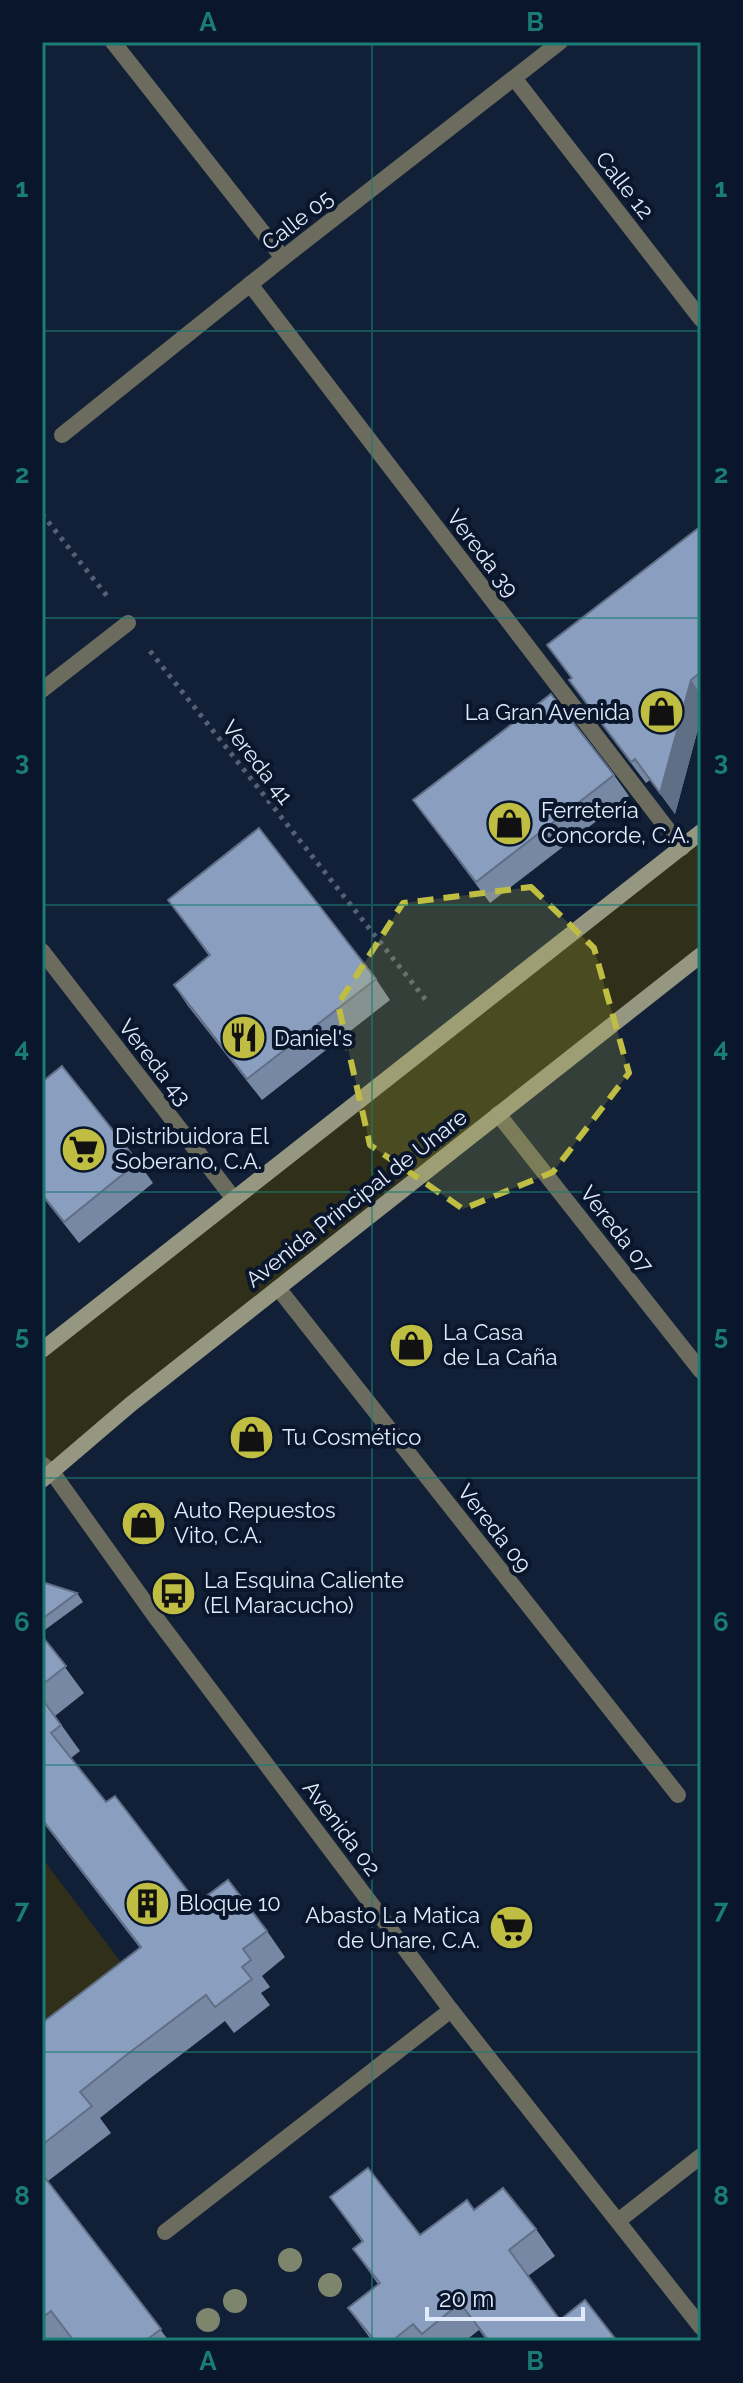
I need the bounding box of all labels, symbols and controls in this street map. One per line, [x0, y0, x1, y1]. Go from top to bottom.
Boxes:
text: A [199, 7, 217, 37]
text: B [526, 7, 544, 37]
street label: Calle 12 [591, 146, 659, 224]
text: 1 [16, 173, 29, 203]
text: 1 [715, 173, 728, 203]
street label: Calle 05 [256, 184, 338, 256]
text: 2 [15, 459, 29, 489]
text: 2 [714, 459, 728, 489]
street label: Vereda 39 [442, 504, 524, 602]
shop icon: La Gran Avenida [637, 688, 685, 736]
place label: La Gran Avenida [465, 699, 630, 725]
street label: Vereda 41 [217, 715, 299, 809]
text: 3 [15, 746, 29, 776]
text: 3 [714, 746, 728, 776]
place label: Ferretería Concorde, C.A. [541, 797, 690, 848]
shop icon: Ferretería Concorde, C.A. [486, 799, 534, 847]
street label: Vereda 43 [113, 1014, 197, 1110]
restaurant icon: Daniel's [219, 1014, 267, 1062]
place label: Daniel's [274, 1025, 353, 1051]
text: 4 [15, 1033, 29, 1063]
text: 4 [714, 1033, 728, 1063]
street label: Avenida Principal de Unare [240, 1104, 472, 1292]
place label: Distribuidora El Soberano, C.A. [115, 1123, 269, 1174]
supermarket icon: Distribuidora El Soberano, C.A. [60, 1125, 108, 1173]
street label: Vereda 07 [575, 1180, 659, 1278]
place label: La Casa de La Caña [443, 1319, 558, 1370]
text: 5 [15, 1320, 29, 1350]
text: 5 [714, 1320, 728, 1350]
shop icon: La Casa de La Caña [388, 1321, 436, 1369]
shop icon: Tu Cosmético [227, 1413, 275, 1461]
place label: Tu Cosmético [282, 1424, 421, 1450]
street label: Vereda 09 [453, 1479, 537, 1577]
place label: Auto Repuestos Vito, C.A. [174, 1497, 336, 1548]
shop icon: Auto Repuestos Vito, C.A. [119, 1499, 167, 1547]
place label: La Esquina Caliente (El Maracucho) [204, 1567, 404, 1618]
bus stop icon: La Esquina Caliente (El Maracucho) [149, 1569, 197, 1617]
text: 6 [14, 1607, 30, 1637]
text: 6 [713, 1607, 729, 1637]
street label: Avenida 02 [298, 1775, 386, 1881]
building icon: Bloque 10 [124, 1879, 172, 1927]
place label: Bloque 10 [179, 1890, 281, 1916]
text: 7 [15, 1894, 30, 1924]
text: 7 [714, 1894, 729, 1924]
place label: Abasto La Matica de Unare, C.A. [305, 1902, 480, 1953]
supermarket icon: Abasto La Matica de Unare, C.A. [487, 1904, 535, 1952]
text: 8 [14, 2181, 30, 2211]
text: 8 [713, 2181, 729, 2211]
scale bar [427, 2271, 583, 2321]
text: 20 m [439, 2284, 494, 2313]
text: A [199, 2346, 217, 2376]
text: B [526, 2346, 544, 2376]

